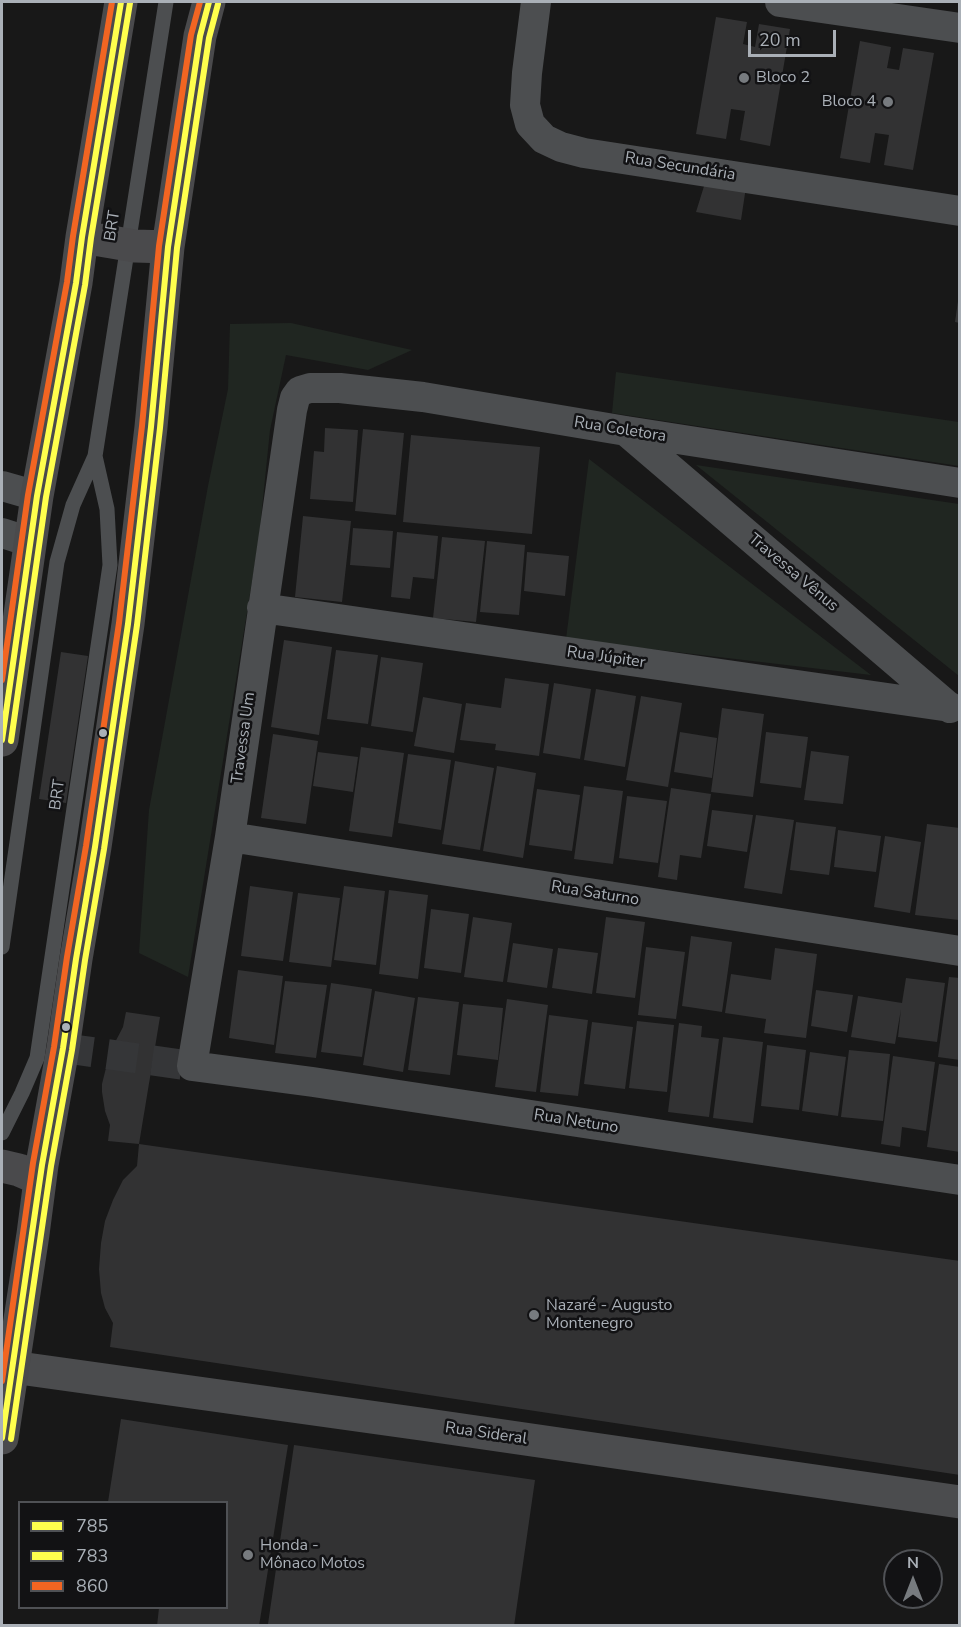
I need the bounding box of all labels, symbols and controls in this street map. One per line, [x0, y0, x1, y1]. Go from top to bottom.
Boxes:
scale bar [751, 18, 840, 56]
text: 20 m [759, 28, 801, 52]
place label: Bloco 2 [756, 68, 810, 88]
marker: Bloco 2 [737, 71, 751, 85]
place label: Bloco 4 [822, 92, 876, 112]
marker: Bloco 4 [881, 95, 895, 109]
street label: Rua Secundária [623, 149, 737, 185]
street label: BRT [101, 209, 125, 243]
street label: Rua Coletora [573, 413, 667, 447]
street label: Travessa Vênus [744, 530, 842, 616]
street label: Rua Júpiter [565, 643, 647, 673]
street label: Travessa Um [228, 691, 260, 785]
unlabelled marker [97, 727, 109, 739]
street label: BRT [46, 778, 70, 812]
street label: Rua Saturno [550, 878, 640, 910]
unlabelled marker [60, 1021, 72, 1033]
street label: Rua Netuno [532, 1106, 620, 1138]
place label: Nazaré - Augusto Montenegro [546, 1296, 672, 1334]
marker: Nazaré - Augusto Montenegro [527, 1308, 541, 1322]
street label: Rua Sideral [444, 1419, 528, 1449]
legend [18, 1501, 228, 1609]
text: 785 [76, 1514, 108, 1538]
place label: Honda - Mônaco Motos [260, 1536, 365, 1574]
text: 783 [76, 1544, 108, 1568]
marker: Honda - Mônaco Motos [241, 1548, 255, 1562]
north arrow [883, 1549, 943, 1609]
text: N [907, 1552, 919, 1574]
text: 860 [76, 1574, 108, 1598]

